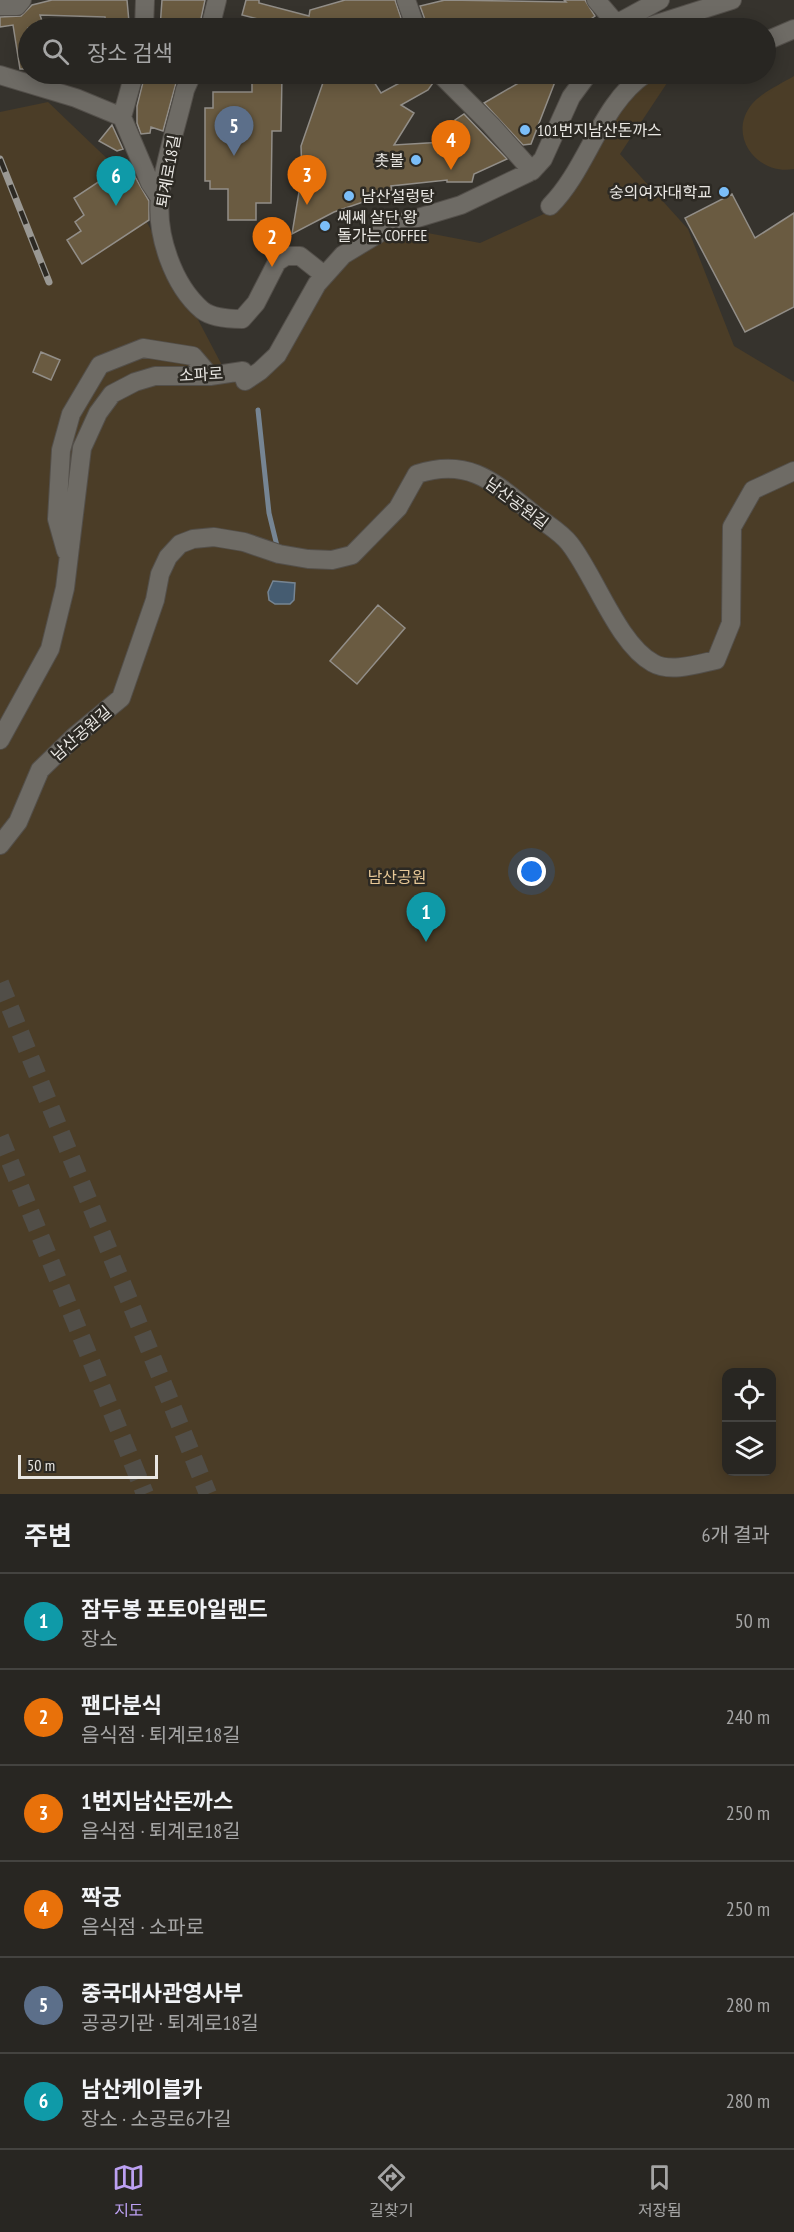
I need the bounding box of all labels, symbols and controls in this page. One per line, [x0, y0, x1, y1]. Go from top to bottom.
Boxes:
search box [18, 18, 776, 84]
icon: search [39, 35, 72, 68]
text: 장소 검색 [87, 39, 173, 67]
pin: 5 [214, 106, 254, 156]
pin: 4 [432, 120, 470, 170]
place label: 101번지남산돈까스 [537, 120, 662, 140]
marker: 101번지남산돈까스 [518, 123, 532, 137]
street label: 퇴계로18길 [152, 133, 184, 209]
place label: 촛불 [375, 150, 404, 170]
marker: 촛불 [409, 153, 423, 167]
pin: 6 [96, 156, 136, 206]
pin: 3 [288, 156, 326, 205]
place label: 숭의여자대학교 [609, 182, 712, 202]
marker: 숭의여자대학교 [717, 185, 731, 199]
place label: 남산설렁탕 [361, 186, 435, 206]
marker: 남산설렁탕 [342, 189, 356, 203]
place label: 쎄쎄 살단 왕 돌가는 COFFEE [337, 207, 427, 245]
pin: 2 [252, 218, 292, 267]
marker: 쎄쎄 살단 왕 돌가는 COFFEE [318, 219, 332, 233]
street label: 소파로 [178, 363, 224, 385]
street label: 남산공원길 [482, 473, 552, 533]
street label: 남산공원길 [47, 701, 115, 765]
your location [517, 857, 546, 886]
park label: 남산공원 [368, 867, 426, 887]
pin: 1 [406, 892, 446, 942]
map controls [722, 1368, 776, 1476]
button: locate [722, 1368, 776, 1422]
button: layers [722, 1422, 776, 1476]
scale bar [18, 1452, 158, 1480]
text: 50 m [27, 1455, 55, 1475]
text: 주변 [24, 1519, 72, 1552]
text: 6개 결과 [702, 1522, 770, 1548]
text: 잠두봉 포토아일랜드 [81, 1595, 268, 1623]
text: 1 [39, 1608, 48, 1634]
text: 50 m [735, 1608, 770, 1634]
text: 장소 [81, 1626, 118, 1652]
text: 팬다분식 [81, 1691, 162, 1719]
text: 2 [39, 1704, 48, 1730]
text: 240 m [726, 1704, 770, 1730]
text: 음식점 · 퇴계로18길 [81, 1722, 241, 1748]
text: 1번지남산돈까스 [81, 1787, 233, 1815]
text: 3 [39, 1800, 48, 1826]
text: 250 m [726, 1800, 770, 1826]
text: 음식점 · 퇴계로18길 [81, 1818, 241, 1844]
text: 짝궁 [81, 1883, 121, 1911]
text: 4 [39, 1896, 48, 1922]
text: 250 m [726, 1896, 770, 1922]
text: 음식점 · 소파로 [81, 1914, 204, 1940]
text: 중국대사관영사부 [81, 1979, 243, 2007]
text: 5 [39, 1992, 48, 2018]
text: 280 m [726, 1992, 770, 2018]
text: 공공기관 · 퇴계로18길 [81, 2010, 259, 2036]
text: 남산케이블카 [81, 2075, 202, 2103]
text: 6 [39, 2088, 48, 2114]
text: 280 m [726, 2088, 770, 2114]
text: 장소 · 소공로6가길 [81, 2106, 232, 2132]
tab: 지도 [112, 2161, 145, 2221]
tab: 길찾기 [369, 2161, 414, 2221]
tab: 저장됨 [638, 2161, 682, 2221]

